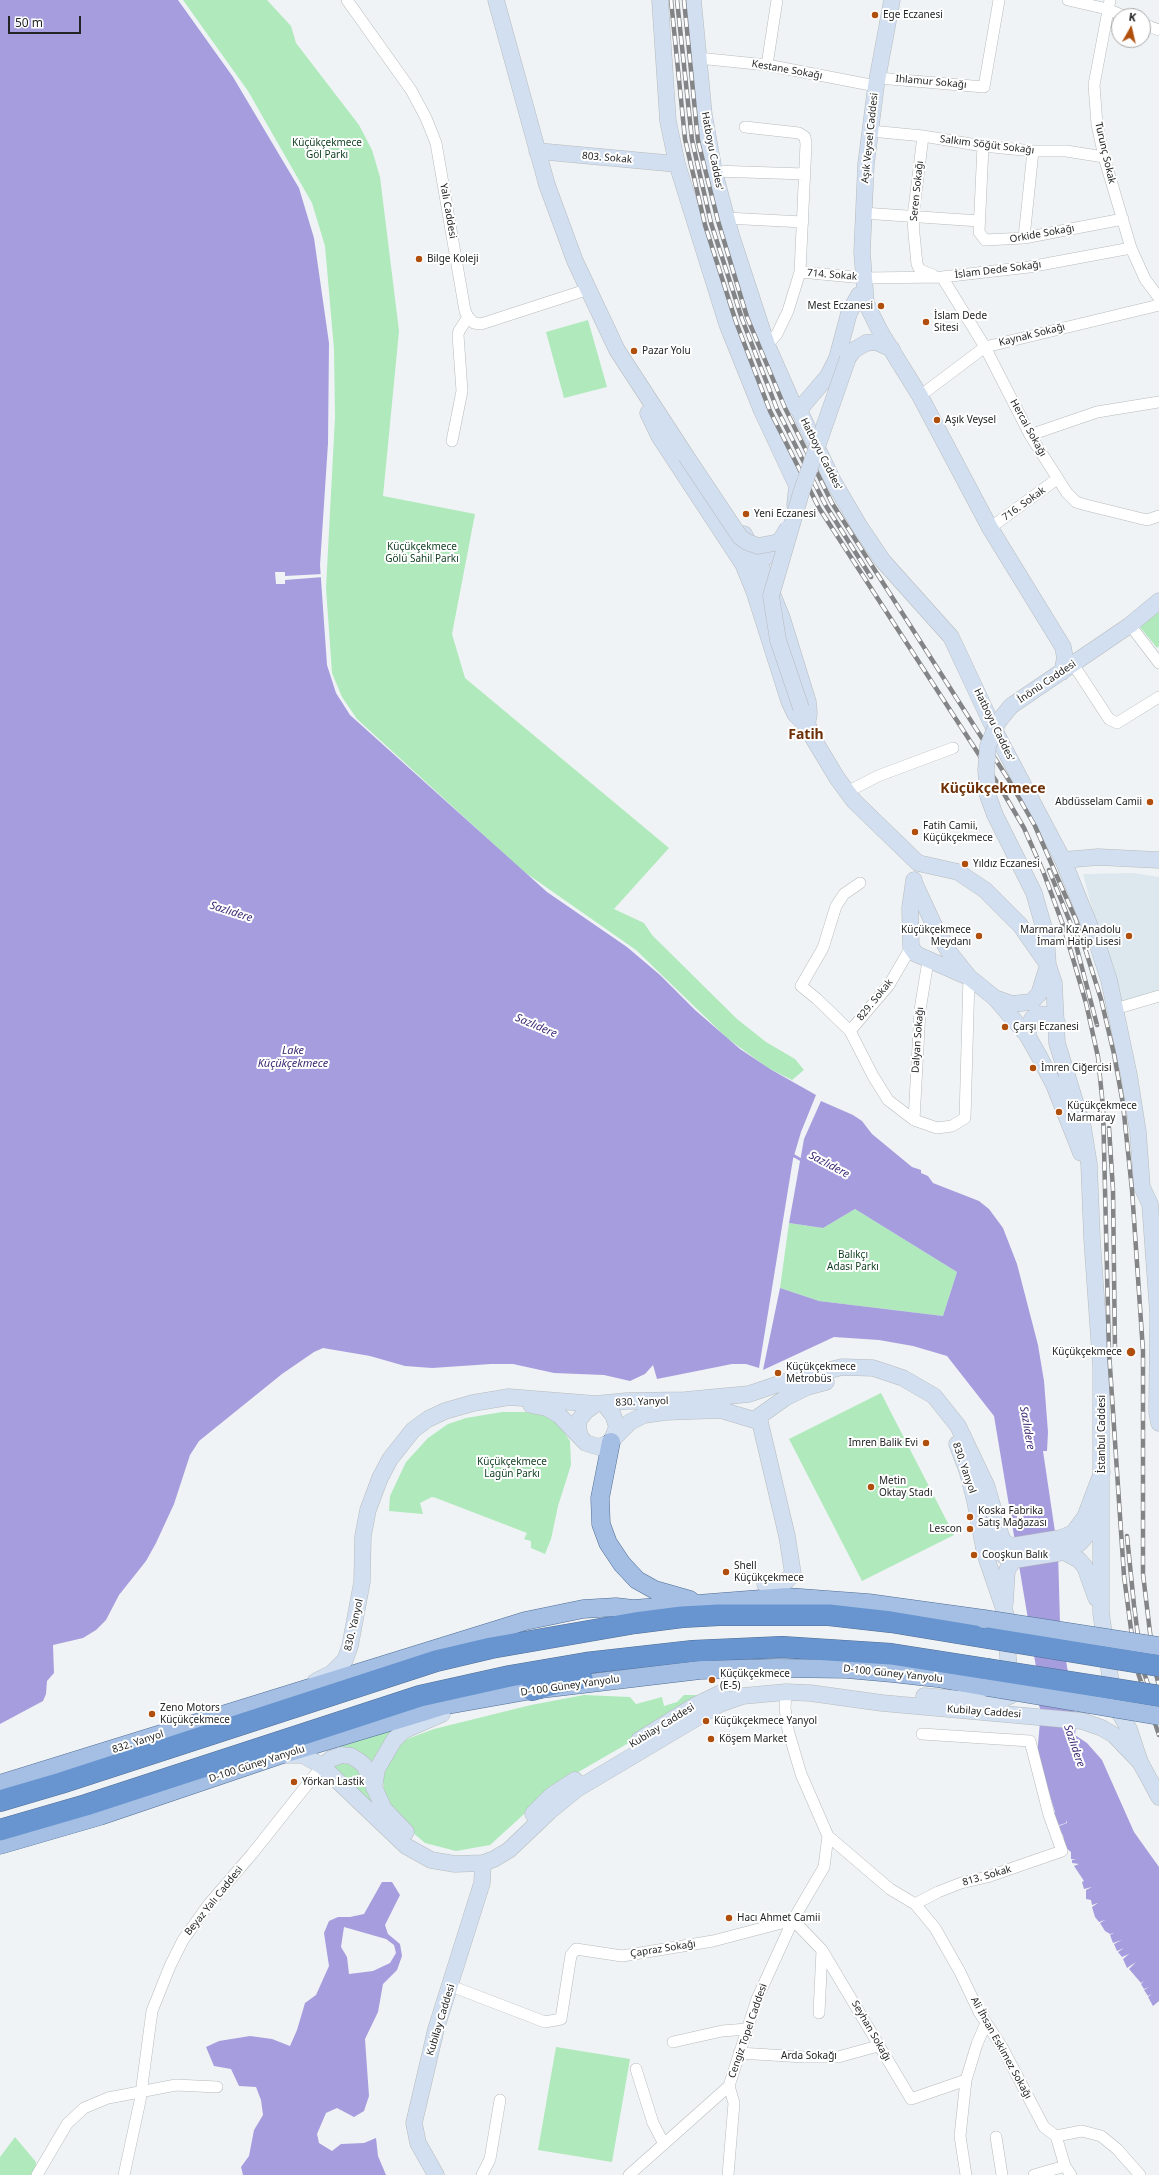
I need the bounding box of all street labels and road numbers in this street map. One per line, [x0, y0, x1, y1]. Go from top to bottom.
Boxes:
street label: Kestane Sokağı [751, 58, 823, 82]
street label: Ihlamur Sokağı [895, 73, 967, 91]
street label: Aşık Veysel Caddesi [859, 92, 881, 184]
street label: Hatboyu Caddes' [699, 111, 725, 191]
street label: Turunç Sokak [1092, 121, 1118, 185]
street label: Salkım Söğüt Sokağı [939, 133, 1035, 157]
street label: 803. Sokak [581, 150, 633, 166]
street label: Seren Sokağı [908, 160, 926, 222]
street label: Yalı Caddesi [437, 182, 459, 240]
street label: Orkide Sokağı [1009, 222, 1075, 246]
street label: İslam Dede Sokağı [954, 259, 1042, 281]
street label: 714. Sokak [806, 267, 858, 283]
street label: Kaynak Sokağı [998, 321, 1066, 349]
street label: Hercai Sokağı [1007, 397, 1049, 459]
street label: Hatboyu Caddes' [798, 416, 844, 492]
street label: 716. Sokak [1000, 484, 1048, 524]
street label: İnönü Caddesi [1016, 658, 1078, 706]
street label: Hatboyu Caddes' [971, 687, 1017, 763]
street label: 829. Sokak [855, 977, 895, 1023]
street label: Dalyan Sokağı [910, 1007, 926, 1073]
street label: 830. Yanyol [615, 1395, 669, 1409]
street label: İstanbul Caddesi [1096, 1395, 1108, 1473]
street label: 830. Yanyol [950, 1441, 978, 1495]
street label: 830. Yanyol [342, 1598, 366, 1652]
street label: D-100 Güney Yanyolu [843, 1663, 943, 1685]
street label: D-100 Güney Yanyolu [520, 1673, 620, 1699]
street label: Kubilay Caddesi [627, 1701, 697, 1751]
street label: Kubilay Caddesi [947, 1703, 1021, 1721]
street label: 832. Yanyol [111, 1728, 165, 1756]
street label: D-100 Güney Yanyolu [208, 1743, 306, 1785]
street label: 813. Sokak [961, 1863, 1013, 1889]
street label: Beyaz Yalı Caddesi [182, 1864, 246, 1938]
street label: Çapraz Sokağı [629, 1938, 697, 1960]
street label: Cengiz Topel Caddesi [726, 1982, 770, 2080]
street label: Kubilay Caddesi [424, 1983, 458, 2057]
street label: Ali İhsan Eskimez Sokağı [968, 1995, 1034, 2101]
street label: Seyhan Sokağı [849, 1999, 893, 2063]
street label: Arda Sokağı [781, 2050, 837, 2062]

